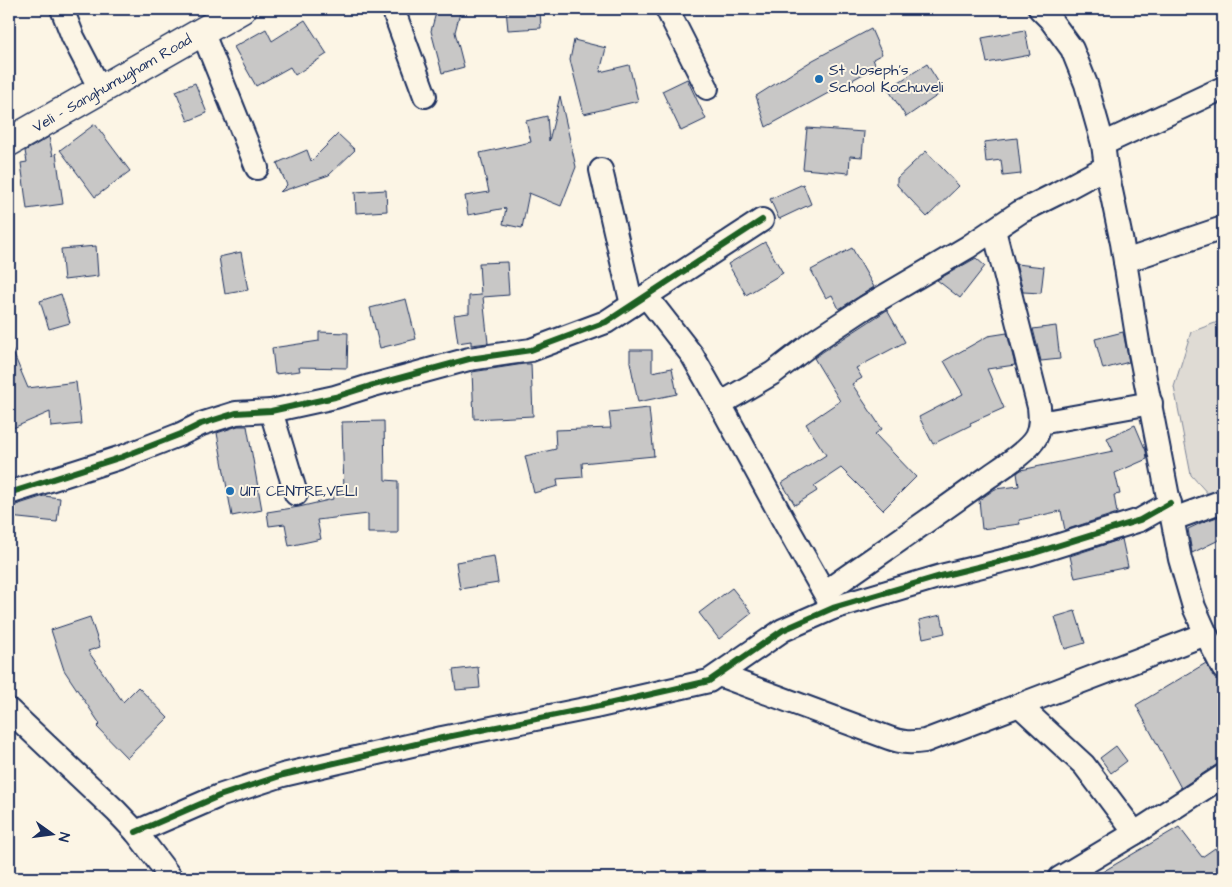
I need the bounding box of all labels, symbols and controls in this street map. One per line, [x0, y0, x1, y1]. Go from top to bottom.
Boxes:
street label: Veli - Sanghumugham Road [29, 29, 196, 139]
place label: St Joseph's School Kochuveli [829, 60, 944, 98]
marker: St Joseph's School Kochuveli [813, 73, 825, 85]
place label: UIT CENTRE,VELI [240, 481, 357, 502]
marker: UIT CENTRE,VELI [224, 485, 236, 497]
north arrow [28, 810, 78, 860]
text: N [53, 830, 74, 844]

